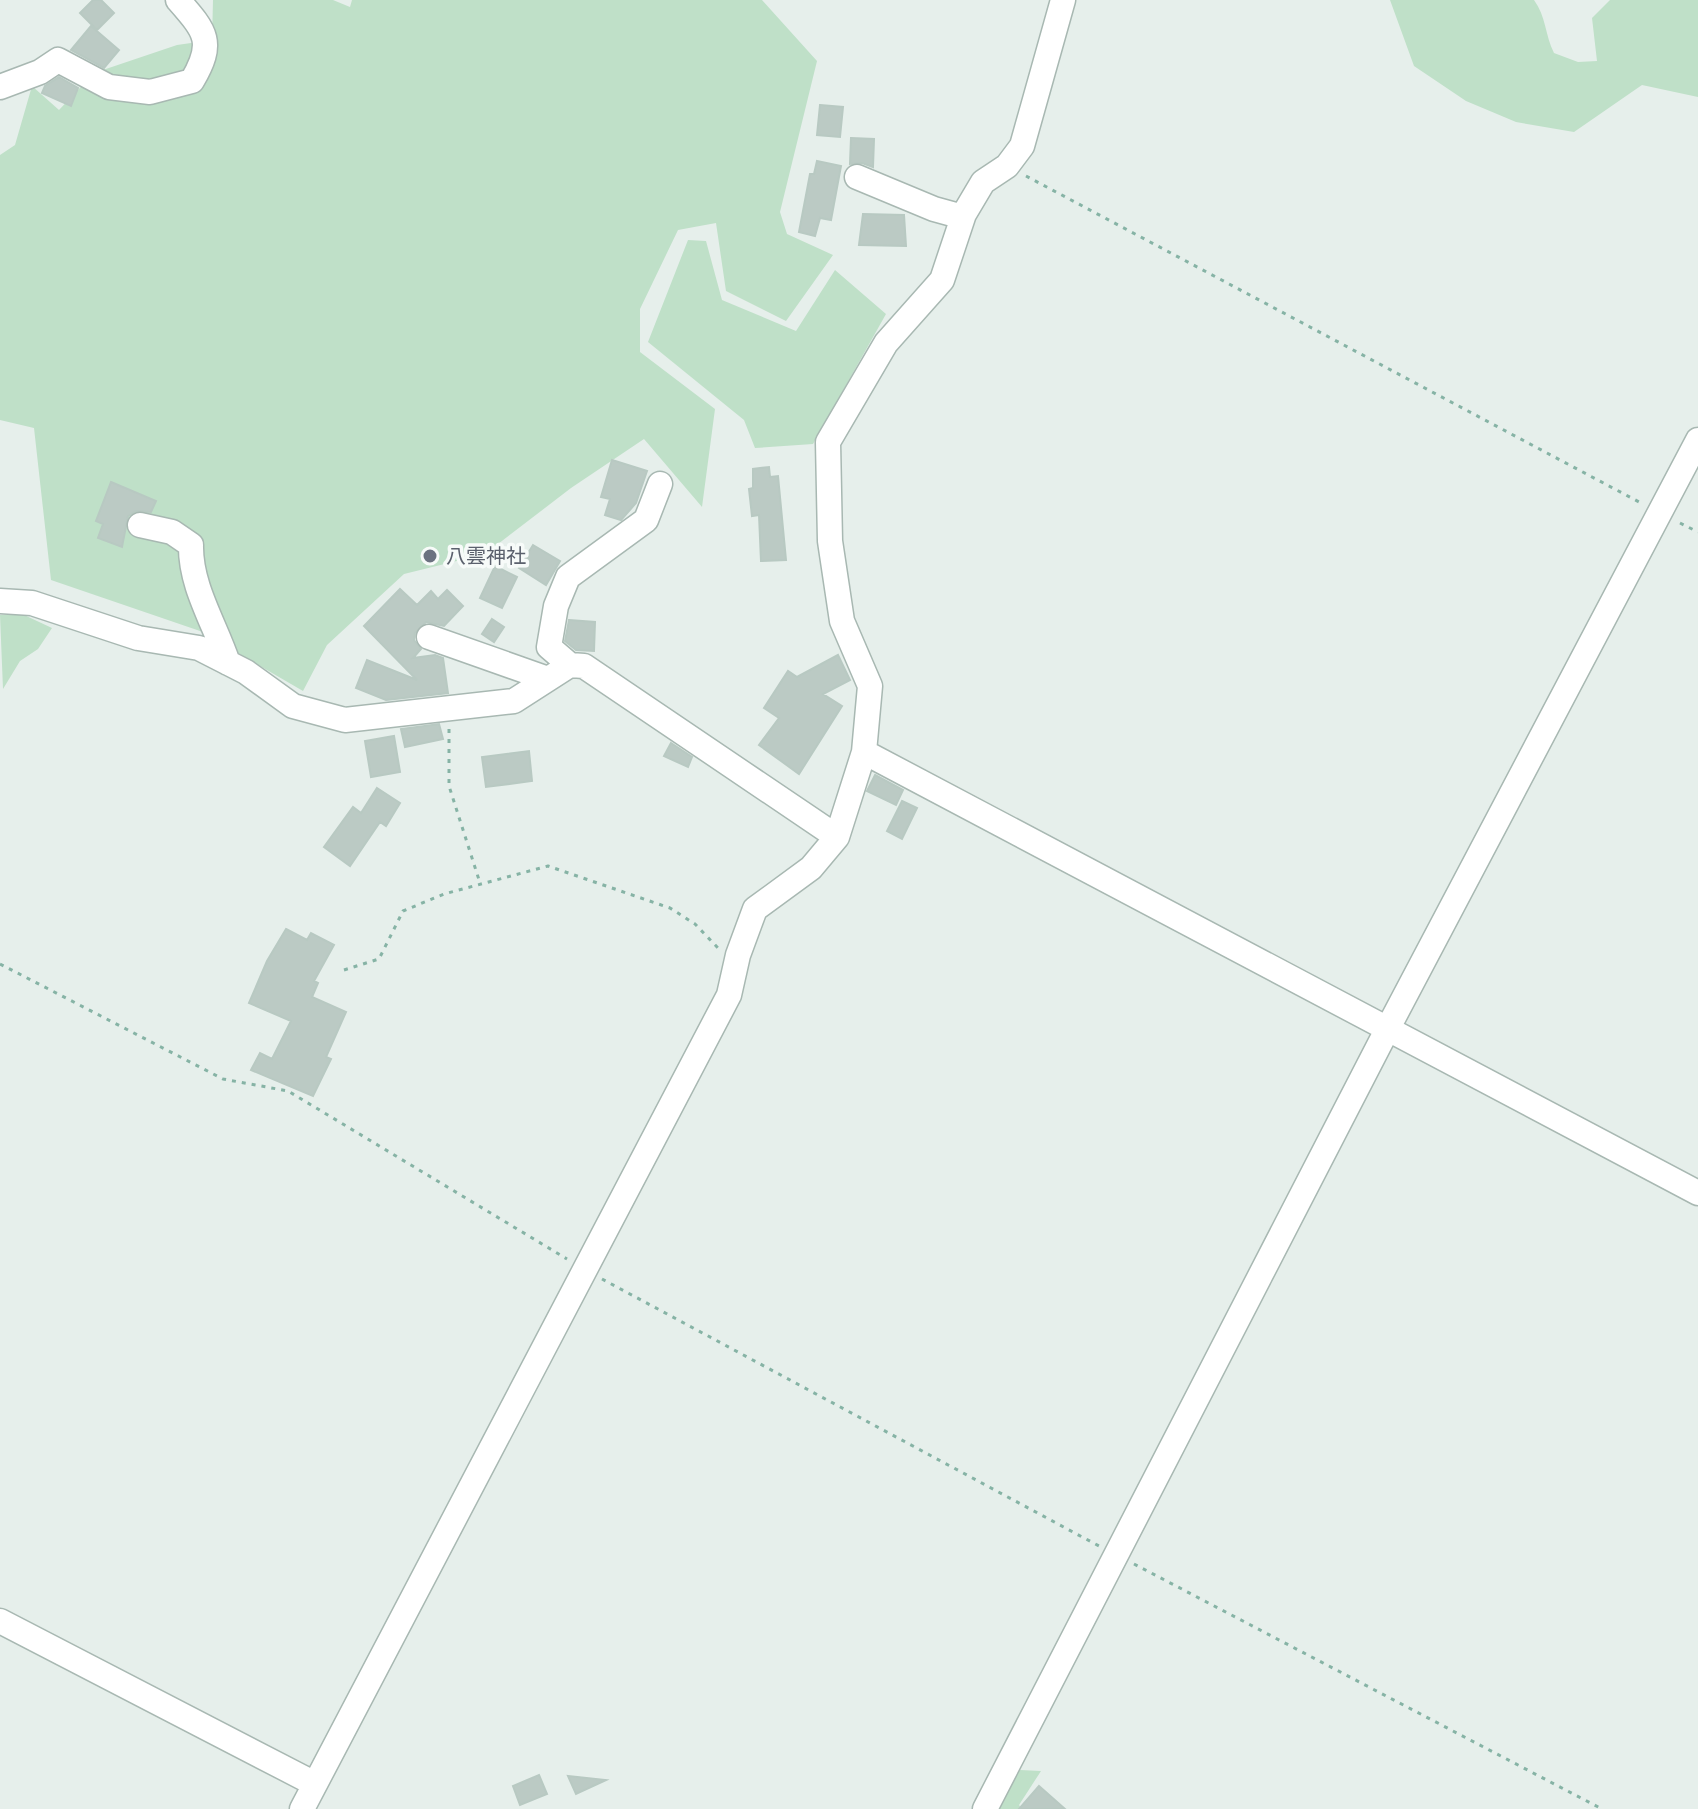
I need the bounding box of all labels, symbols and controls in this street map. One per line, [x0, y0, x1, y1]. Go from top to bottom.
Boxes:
place label: 八雲神社 [446, 542, 526, 569]
marker: 八雲神社 [421, 547, 439, 565]

